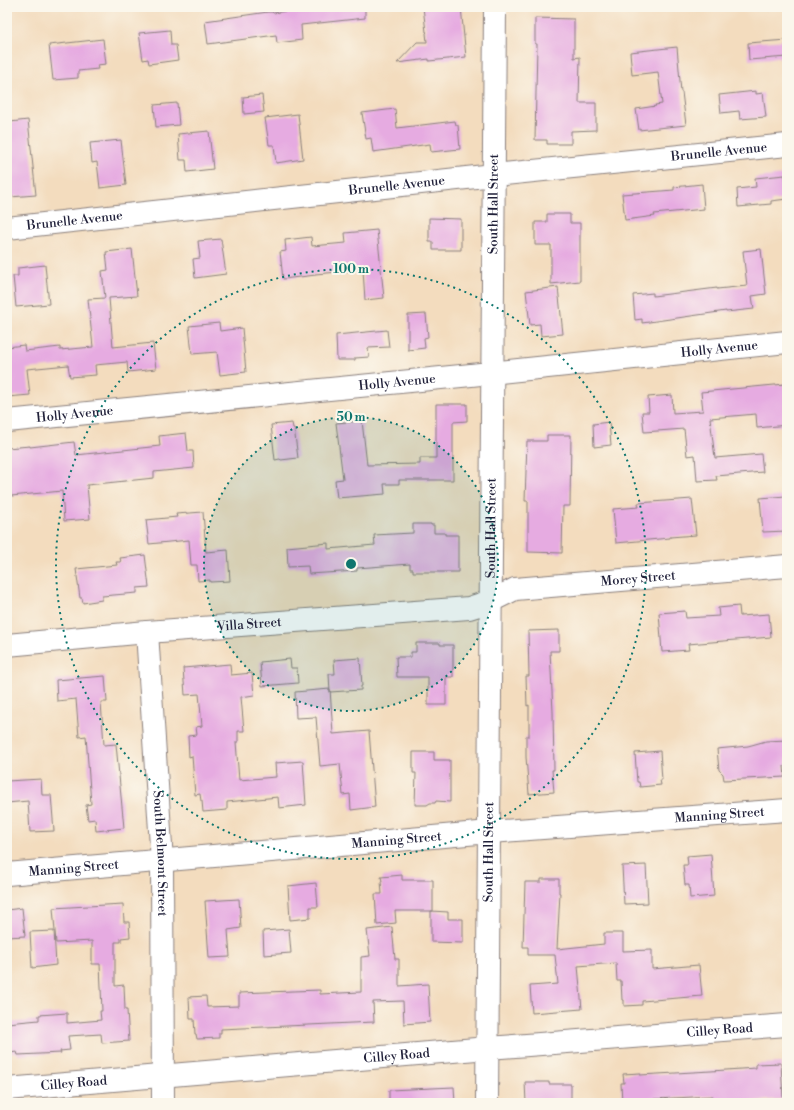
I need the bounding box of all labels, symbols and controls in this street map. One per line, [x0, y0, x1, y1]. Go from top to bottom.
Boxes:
street label: Brunelle Avenue [669, 139, 768, 165]
street label: South Hall Street [485, 153, 502, 254]
street label: Brunelle Avenue [347, 172, 446, 199]
street label: Brunelle Avenue [25, 207, 124, 234]
text: 100 m [333, 262, 369, 277]
street label: Holly Avenue [680, 337, 759, 361]
street label: Holly Avenue [358, 371, 437, 394]
street label: Holly Avenue [35, 402, 114, 426]
text: 50 m [336, 410, 366, 425]
street label: South Hall Street [483, 477, 500, 578]
centre of rings [344, 557, 358, 571]
street label: Morey Street [600, 567, 677, 590]
street label: Villa Street [215, 614, 283, 635]
street label: South Belmont Street [149, 790, 170, 917]
street label: South Hall Street [480, 801, 497, 902]
street label: Manning Street [674, 804, 766, 826]
street label: Manning Street [351, 828, 443, 852]
street label: Manning Street [28, 856, 120, 880]
street label: Cilley Road [686, 1020, 754, 1041]
street label: Cilley Road [363, 1045, 431, 1067]
street label: Cilley Road [40, 1072, 108, 1094]

